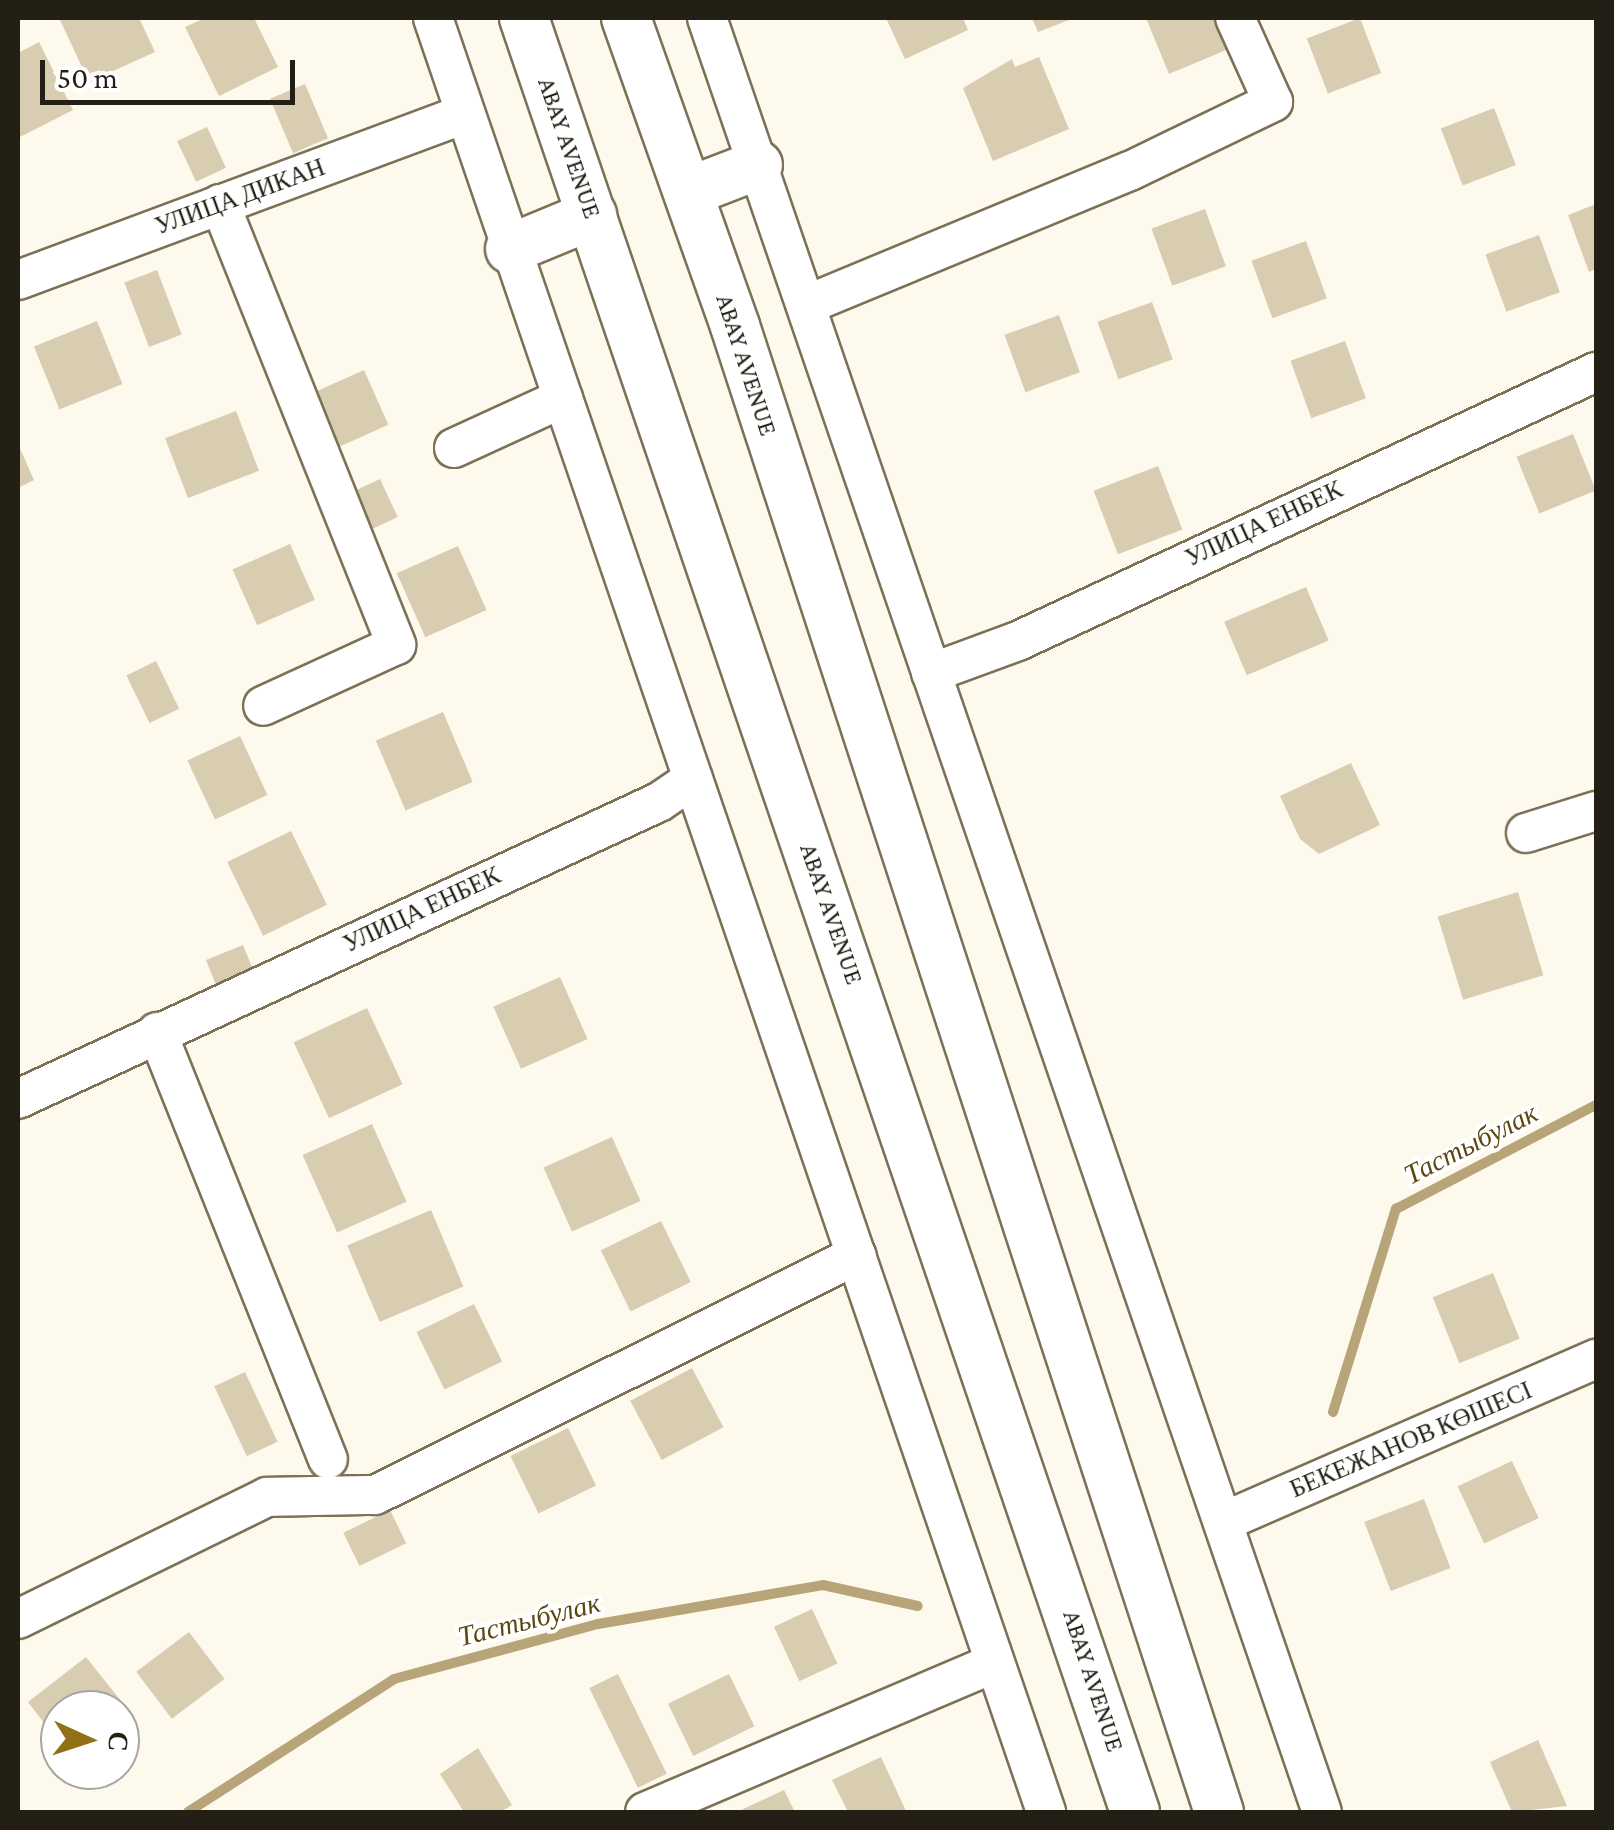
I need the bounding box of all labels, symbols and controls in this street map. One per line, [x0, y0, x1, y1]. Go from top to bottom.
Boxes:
scale bar [45, 40, 300, 102]
text: 50 m [57, 61, 118, 94]
street label: ABAY AVENUE [531, 74, 607, 222]
street label: УЛИЦА ДИКАН [151, 152, 329, 242]
street label: ABAY AVENUE [709, 291, 783, 439]
street label: УЛИЦА ЕНБЕК [1180, 474, 1348, 574]
street label: ABAY AVENUE [793, 840, 869, 988]
street label: УЛИЦА ЕНБЕК [338, 860, 506, 960]
water label: Тастыбулак [1399, 1096, 1543, 1192]
street label: БЕКЕЖАНОВ КӨШЕСІ [1286, 1375, 1536, 1505]
water label: Тастыбулак [454, 1586, 604, 1654]
street label: ABAY AVENUE [1056, 1607, 1130, 1755]
north arrow [40, 1690, 140, 1790]
text: С [102, 1731, 134, 1752]

